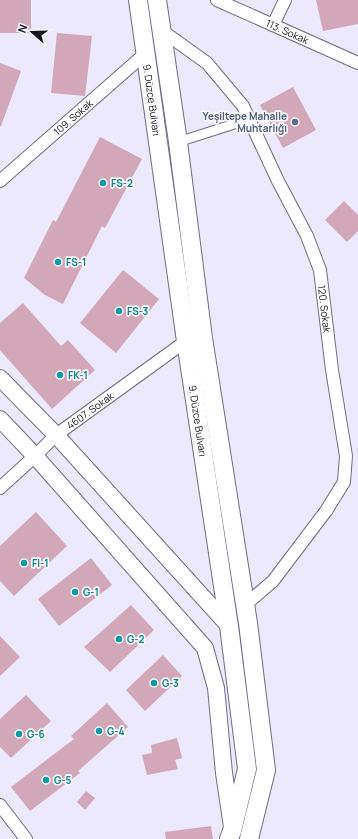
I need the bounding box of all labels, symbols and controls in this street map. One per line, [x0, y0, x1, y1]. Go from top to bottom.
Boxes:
north arrow [12, 12, 52, 52]
street label: 113. Sokak [264, 16, 312, 48]
text: N [14, 22, 31, 35]
street label: 9. Düzce Bulvarı [140, 63, 164, 137]
street label: 109. Sokak [50, 95, 96, 138]
place label: Yeşiltepe Mahalle Muhtarlığı [203, 109, 287, 135]
marker: Yeşiltepe Mahalle Muhtarlığı [290, 117, 300, 127]
place label: FS-2 [111, 176, 133, 190]
marker: FS-2 [98, 178, 108, 188]
place label: FS-1 [66, 255, 86, 269]
marker: FS-1 [53, 257, 63, 267]
street label: 120. Sokak [315, 284, 335, 334]
place label: FS-3 [127, 304, 149, 318]
marker: FS-3 [114, 306, 124, 316]
place label: FK-1 [68, 368, 88, 382]
marker: FK-1 [55, 370, 65, 380]
street label: 9. Düzce Bulvarı [186, 384, 210, 457]
street label: 4607. Sokak [64, 388, 117, 432]
place label: FI-1 [32, 556, 49, 570]
marker: FI-1 [19, 558, 29, 568]
place label: G-1 [83, 585, 99, 599]
marker: G-1 [70, 587, 80, 597]
place label: G-2 [127, 632, 145, 646]
marker: G-2 [114, 634, 124, 644]
place label: G-3 [162, 676, 179, 690]
marker: G-3 [149, 678, 159, 688]
place label: G-4 [107, 724, 125, 738]
marker: G-4 [94, 726, 104, 736]
place label: G-6 [27, 727, 45, 741]
marker: G-6 [14, 729, 24, 739]
place label: G-5 [54, 773, 72, 787]
marker: G-5 [41, 775, 51, 785]

